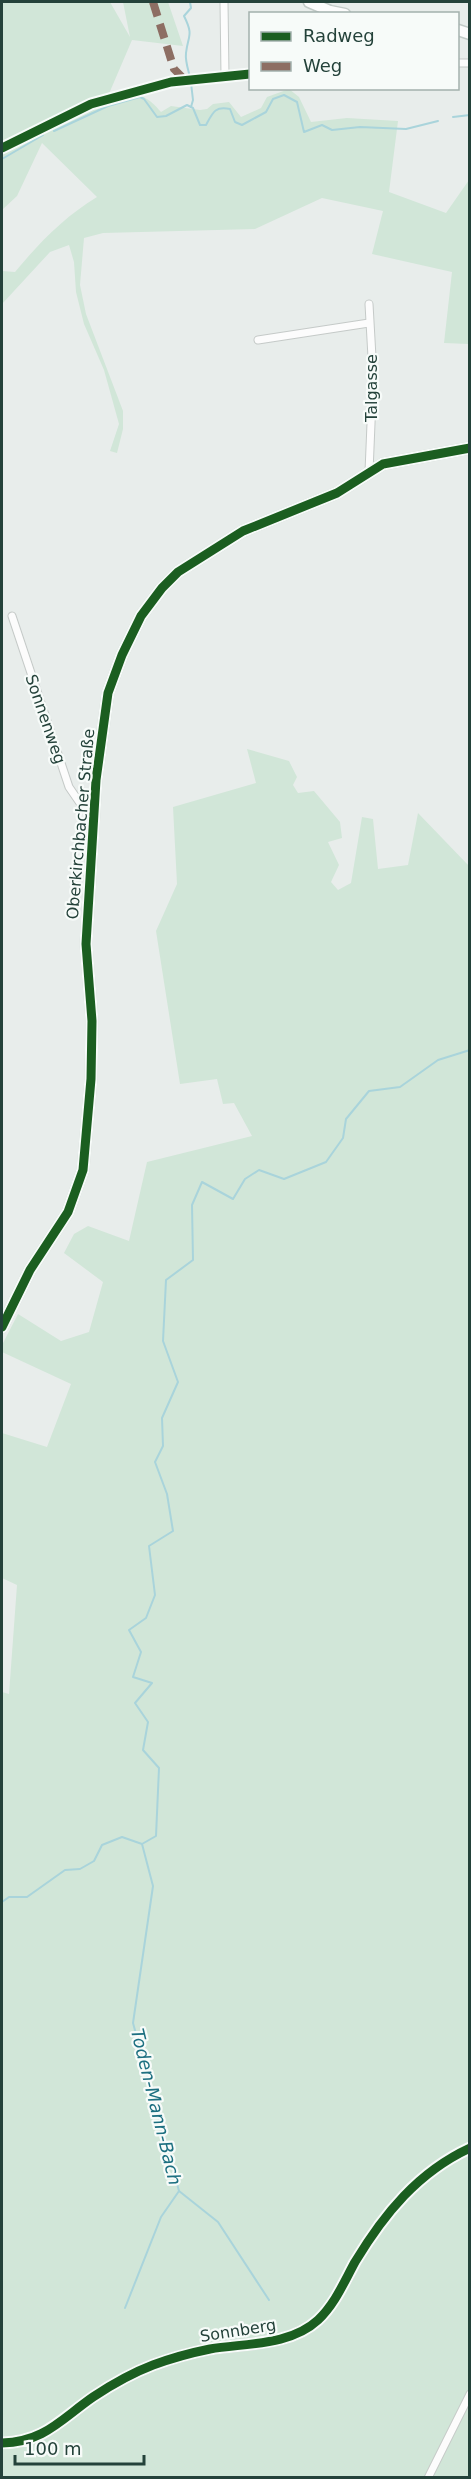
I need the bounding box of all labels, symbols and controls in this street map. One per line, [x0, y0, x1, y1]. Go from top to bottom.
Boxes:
legend [249, 12, 459, 90]
text: Radweg [303, 25, 375, 46]
text: Weg [303, 55, 342, 76]
street label: Talgasse [362, 354, 381, 423]
street label: Sonnenweg [21, 672, 70, 766]
street label: Oberkirchbacher Straße [63, 728, 98, 920]
water label: Toden-Mann-Bach [127, 2026, 186, 2187]
street label: Sonnberg [199, 2315, 277, 2346]
scale bar [15, 2428, 144, 2466]
text: 100 m [24, 2438, 82, 2459]

